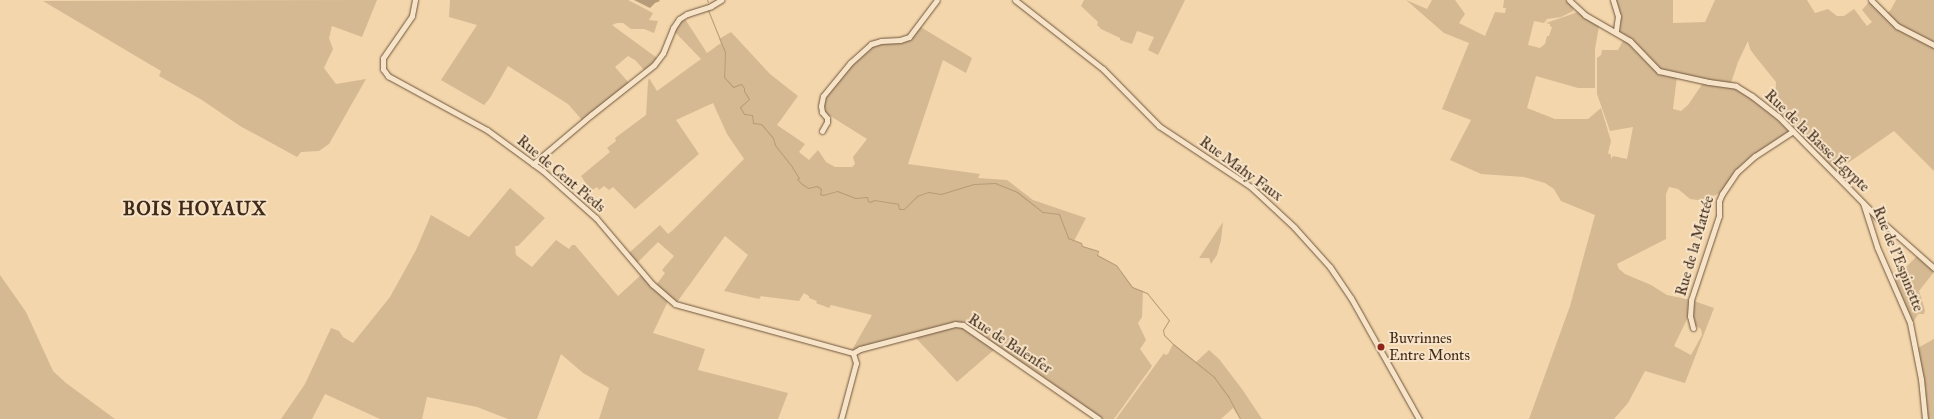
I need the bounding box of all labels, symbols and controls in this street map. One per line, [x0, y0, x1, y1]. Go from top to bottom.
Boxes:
street label: Rue de la Basse Égypte [1761, 86, 1873, 196]
street label: Rue de Cent Pieds [513, 132, 609, 216]
street label: Rue Mahy Faux [1196, 133, 1286, 205]
street label: Rue de la Mattée [1672, 194, 1718, 298]
district label: BOIS HOYAUX [123, 198, 267, 220]
street label: Rue de l'Espinette [1869, 204, 1927, 314]
street label: Rue de Balenfer [965, 310, 1055, 378]
place label: Buvrinnes Entre Monts [1389, 329, 1470, 364]
marker: Buvrinnes Entre Monts [1376, 342, 1386, 352]

